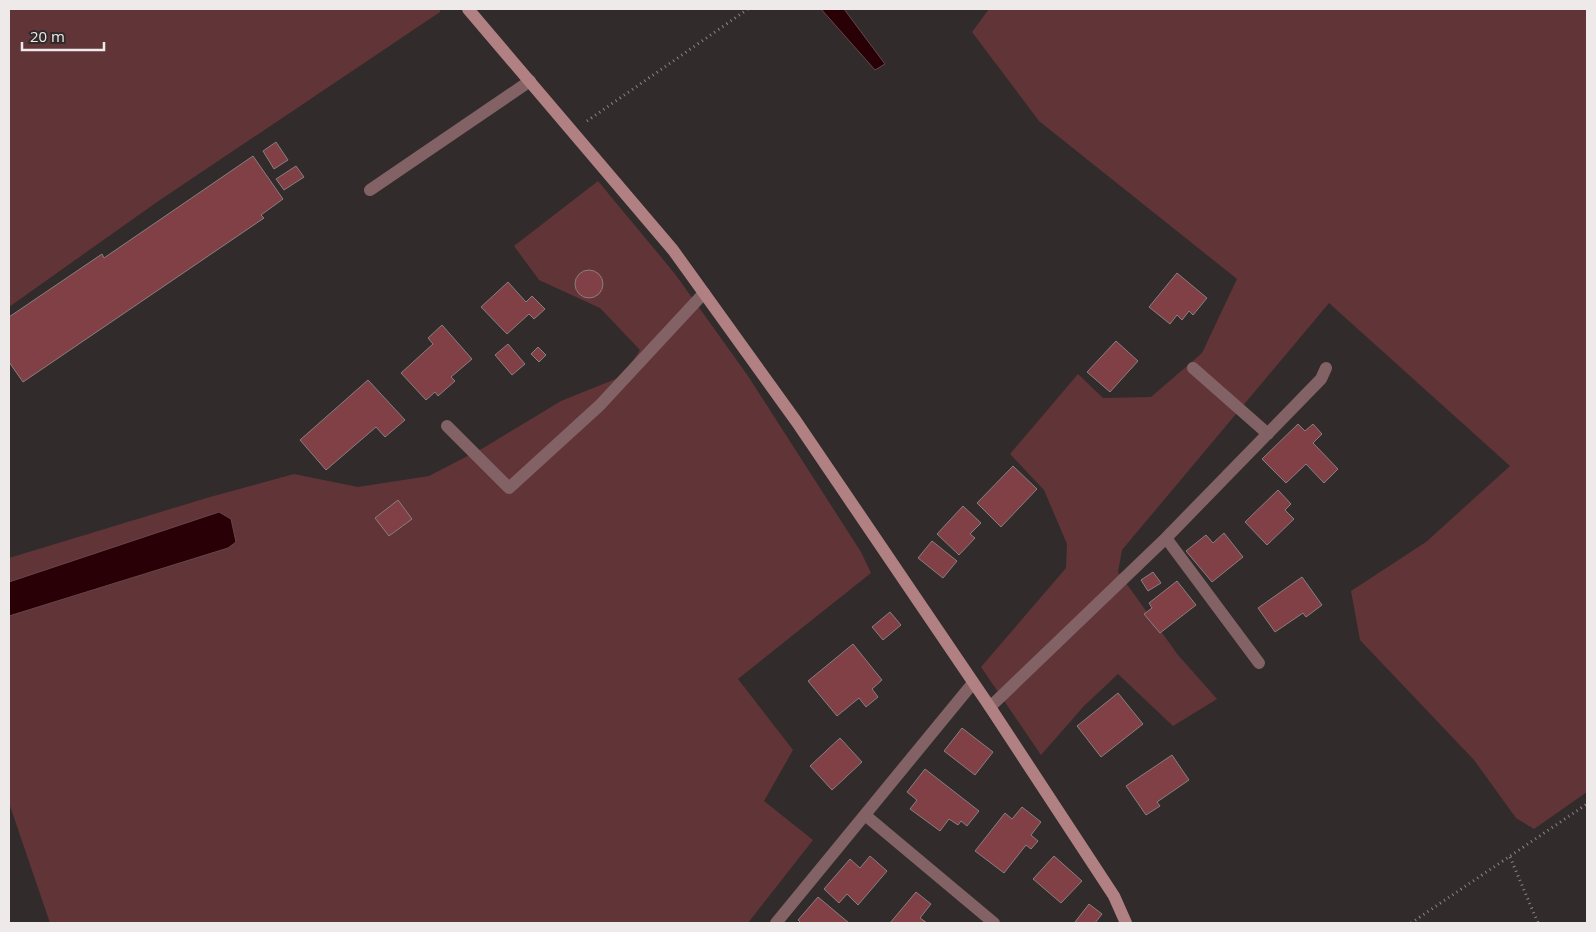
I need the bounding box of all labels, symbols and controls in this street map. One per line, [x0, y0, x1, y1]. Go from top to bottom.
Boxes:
scale bar [22, 20, 105, 52]
text: 20 m [30, 26, 65, 46]

